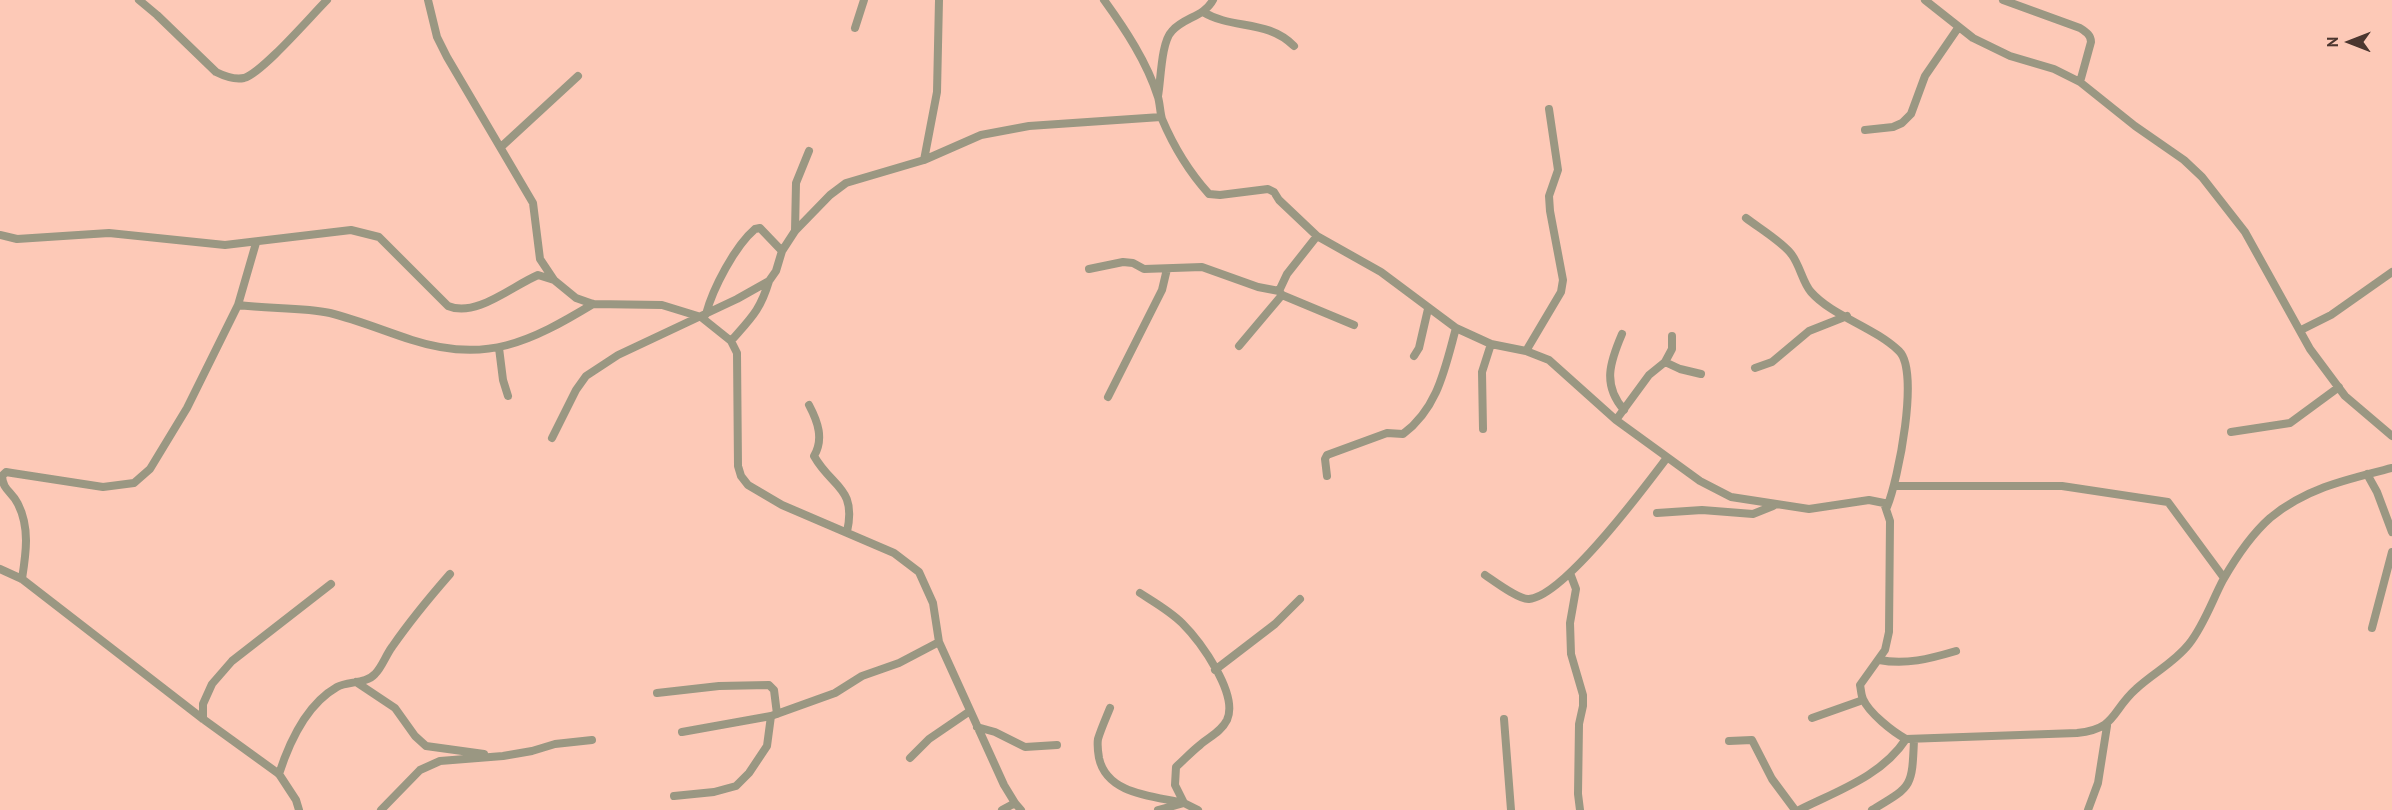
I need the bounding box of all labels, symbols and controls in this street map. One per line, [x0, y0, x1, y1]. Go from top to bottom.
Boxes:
north arrow [2320, 12, 2380, 72]
text: N [2322, 37, 2342, 47]

